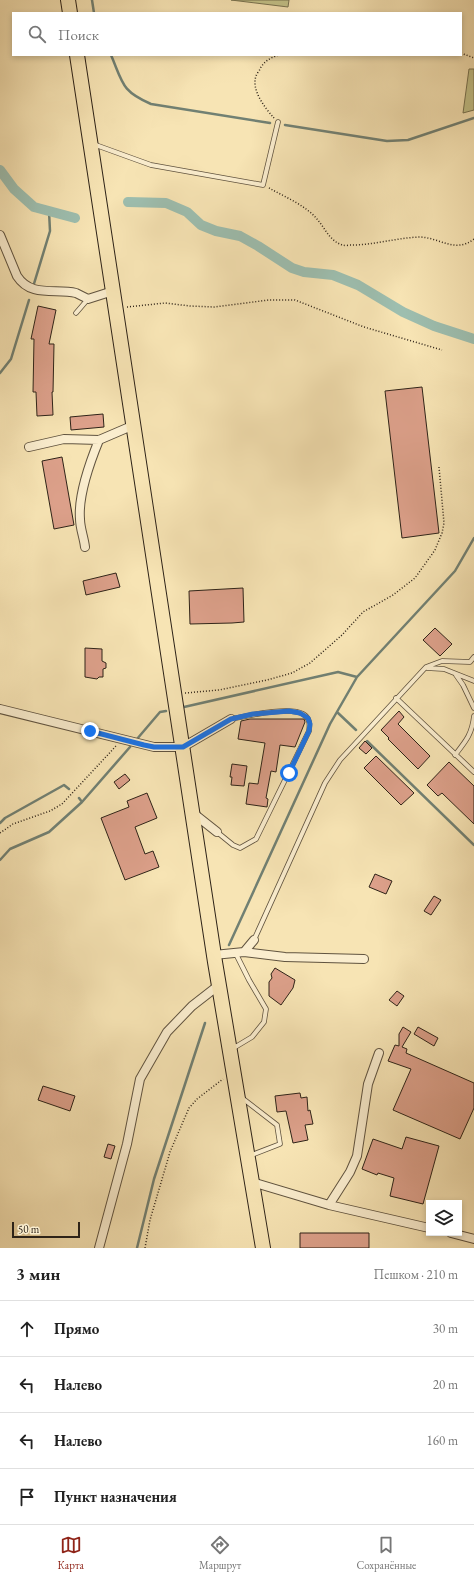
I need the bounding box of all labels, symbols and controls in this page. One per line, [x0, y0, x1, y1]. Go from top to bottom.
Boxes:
search box [12, 12, 462, 56]
icon: search [26, 23, 48, 45]
text: Поиск [58, 25, 99, 44]
route end [81, 722, 99, 740]
route start [280, 764, 298, 782]
map controls [426, 1200, 462, 1236]
button: layers [426, 1200, 462, 1236]
scale bar [12, 1220, 80, 1239]
text: 50 m [18, 1222, 39, 1236]
text: 3 мин [16, 1263, 60, 1285]
text: Пешком · 210 m [374, 1266, 458, 1283]
icon: ahead [16, 1318, 38, 1340]
text: Прямо [54, 1319, 99, 1338]
text: 30 m [433, 1320, 458, 1337]
icon: left [16, 1374, 38, 1396]
text: Налево [54, 1375, 102, 1394]
text: 20 m [433, 1376, 458, 1393]
icon: left [16, 1430, 38, 1452]
text: Налево [54, 1431, 102, 1450]
text: 160 m [427, 1432, 458, 1449]
icon: arrive [16, 1486, 38, 1508]
text: Пункт назначения [54, 1487, 177, 1506]
tab: Карта [58, 1534, 84, 1572]
tab: Маршрут [199, 1534, 241, 1572]
tab: Сохранённые [356, 1534, 416, 1572]

